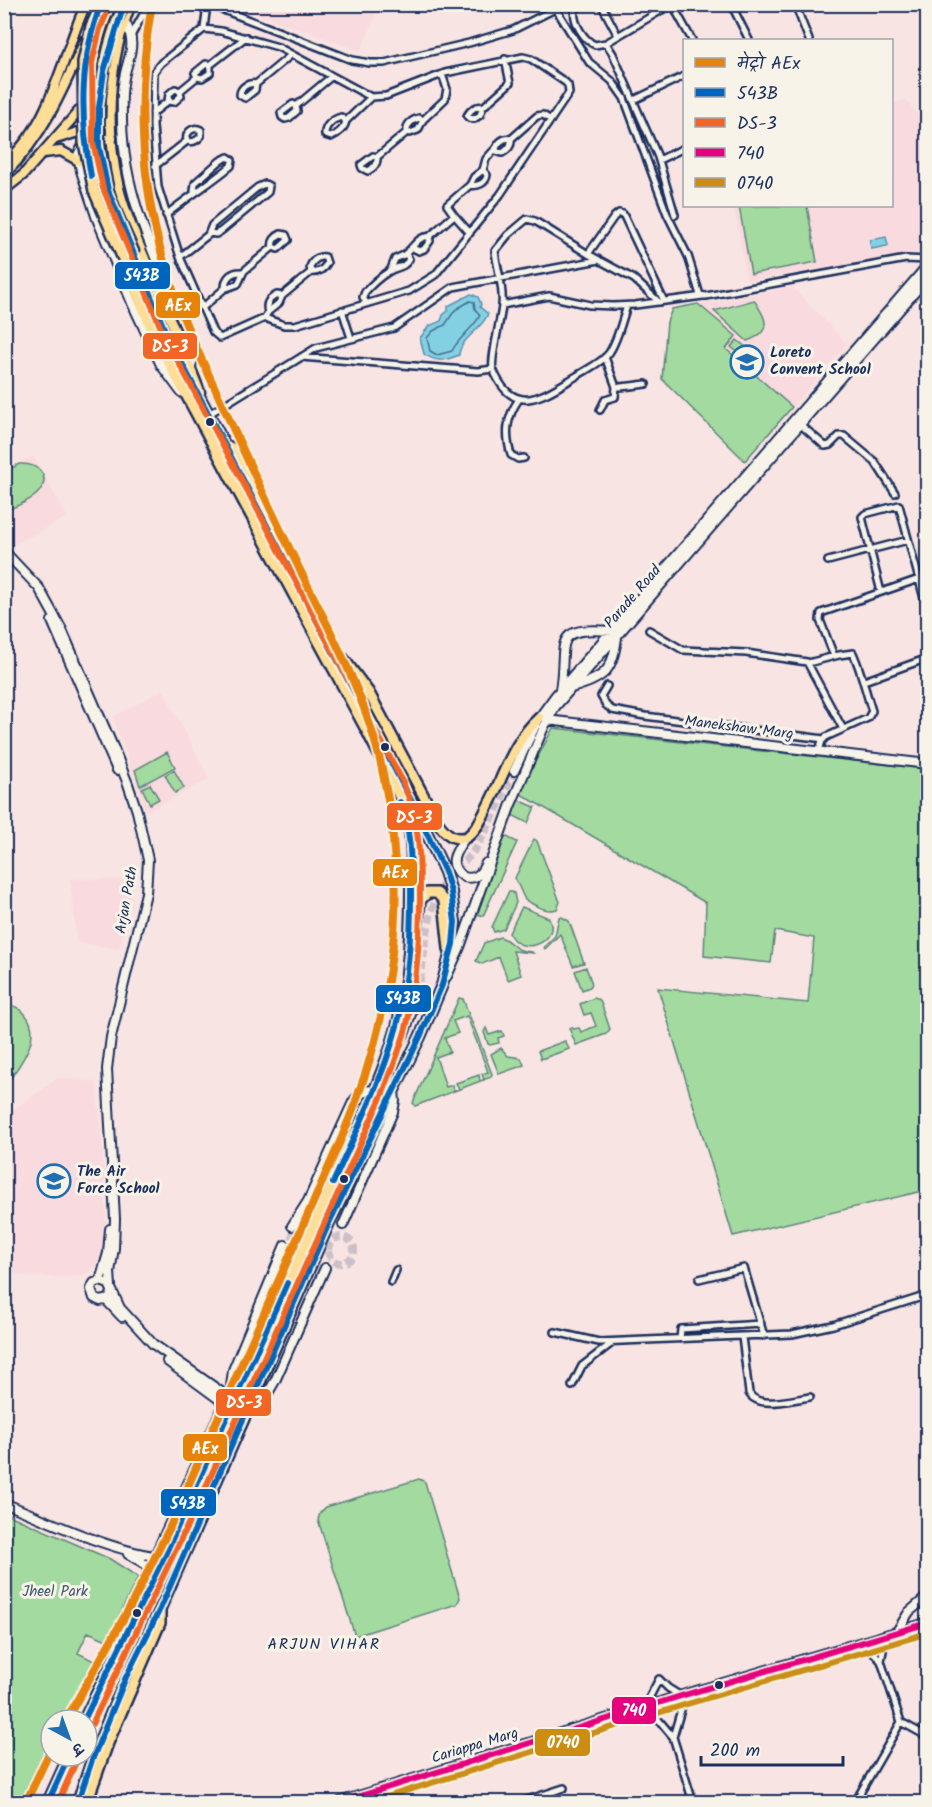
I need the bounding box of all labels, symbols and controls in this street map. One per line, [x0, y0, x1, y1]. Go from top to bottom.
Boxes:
legend [683, 39, 893, 207]
text: मेट्रो AEx [737, 50, 801, 79]
text: 543B [737, 80, 778, 109]
text: DS-3 [737, 110, 777, 139]
text: 740 [737, 140, 764, 169]
text: 0740 [737, 170, 773, 199]
line badge: 543B [114, 261, 171, 290]
text: 543B [123, 264, 160, 289]
line badge: AEx [155, 291, 201, 319]
text: AEx [165, 294, 192, 319]
line badge: DS-3 [142, 332, 198, 360]
text: DS-3 [152, 335, 189, 360]
place label: Loreto Convent School [770, 341, 871, 382]
school or university icon: Loreto Convent School [729, 344, 765, 380]
unlabelled marker [204, 416, 216, 428]
street label: Parade Road [599, 559, 668, 634]
street label: Manekshaw Marg [683, 709, 795, 747]
unlabelled marker [379, 741, 391, 753]
line badge: DS-3 [386, 802, 443, 831]
text: DS-3 [396, 806, 433, 831]
line badge: AEx [372, 858, 418, 887]
text: AEx [382, 861, 409, 886]
street label: Arjan Path [109, 864, 145, 936]
line badge: 543B [375, 984, 432, 1013]
text: 543B [384, 987, 421, 1012]
place label: The Air Force School [77, 1160, 160, 1201]
school or university icon: The Air Force School [36, 1163, 72, 1199]
unlabelled marker [338, 1173, 350, 1185]
line badge: DS-3 [215, 1388, 272, 1417]
text: DS-3 [226, 1391, 263, 1416]
line badge: AEx [182, 1433, 228, 1462]
text: AEx [192, 1437, 219, 1462]
line badge: 543B [160, 1488, 217, 1517]
text: 543B [169, 1492, 206, 1517]
park label: Jheel Park [22, 1580, 89, 1604]
unlabelled marker [131, 1607, 143, 1619]
district label: ARJUN VIHAR [267, 1632, 381, 1657]
unlabelled marker [713, 1679, 725, 1691]
line badge: 740 [611, 1696, 657, 1725]
text: 740 [622, 1699, 647, 1724]
north arrow [39, 1708, 99, 1768]
street label: Cariappa Marg [428, 1721, 522, 1771]
line badge: 0740 [534, 1728, 591, 1757]
scale bar [701, 1729, 844, 1767]
text: 0740 [547, 1731, 580, 1756]
text: उ [64, 1735, 90, 1763]
text: 200 m [710, 1737, 760, 1766]

